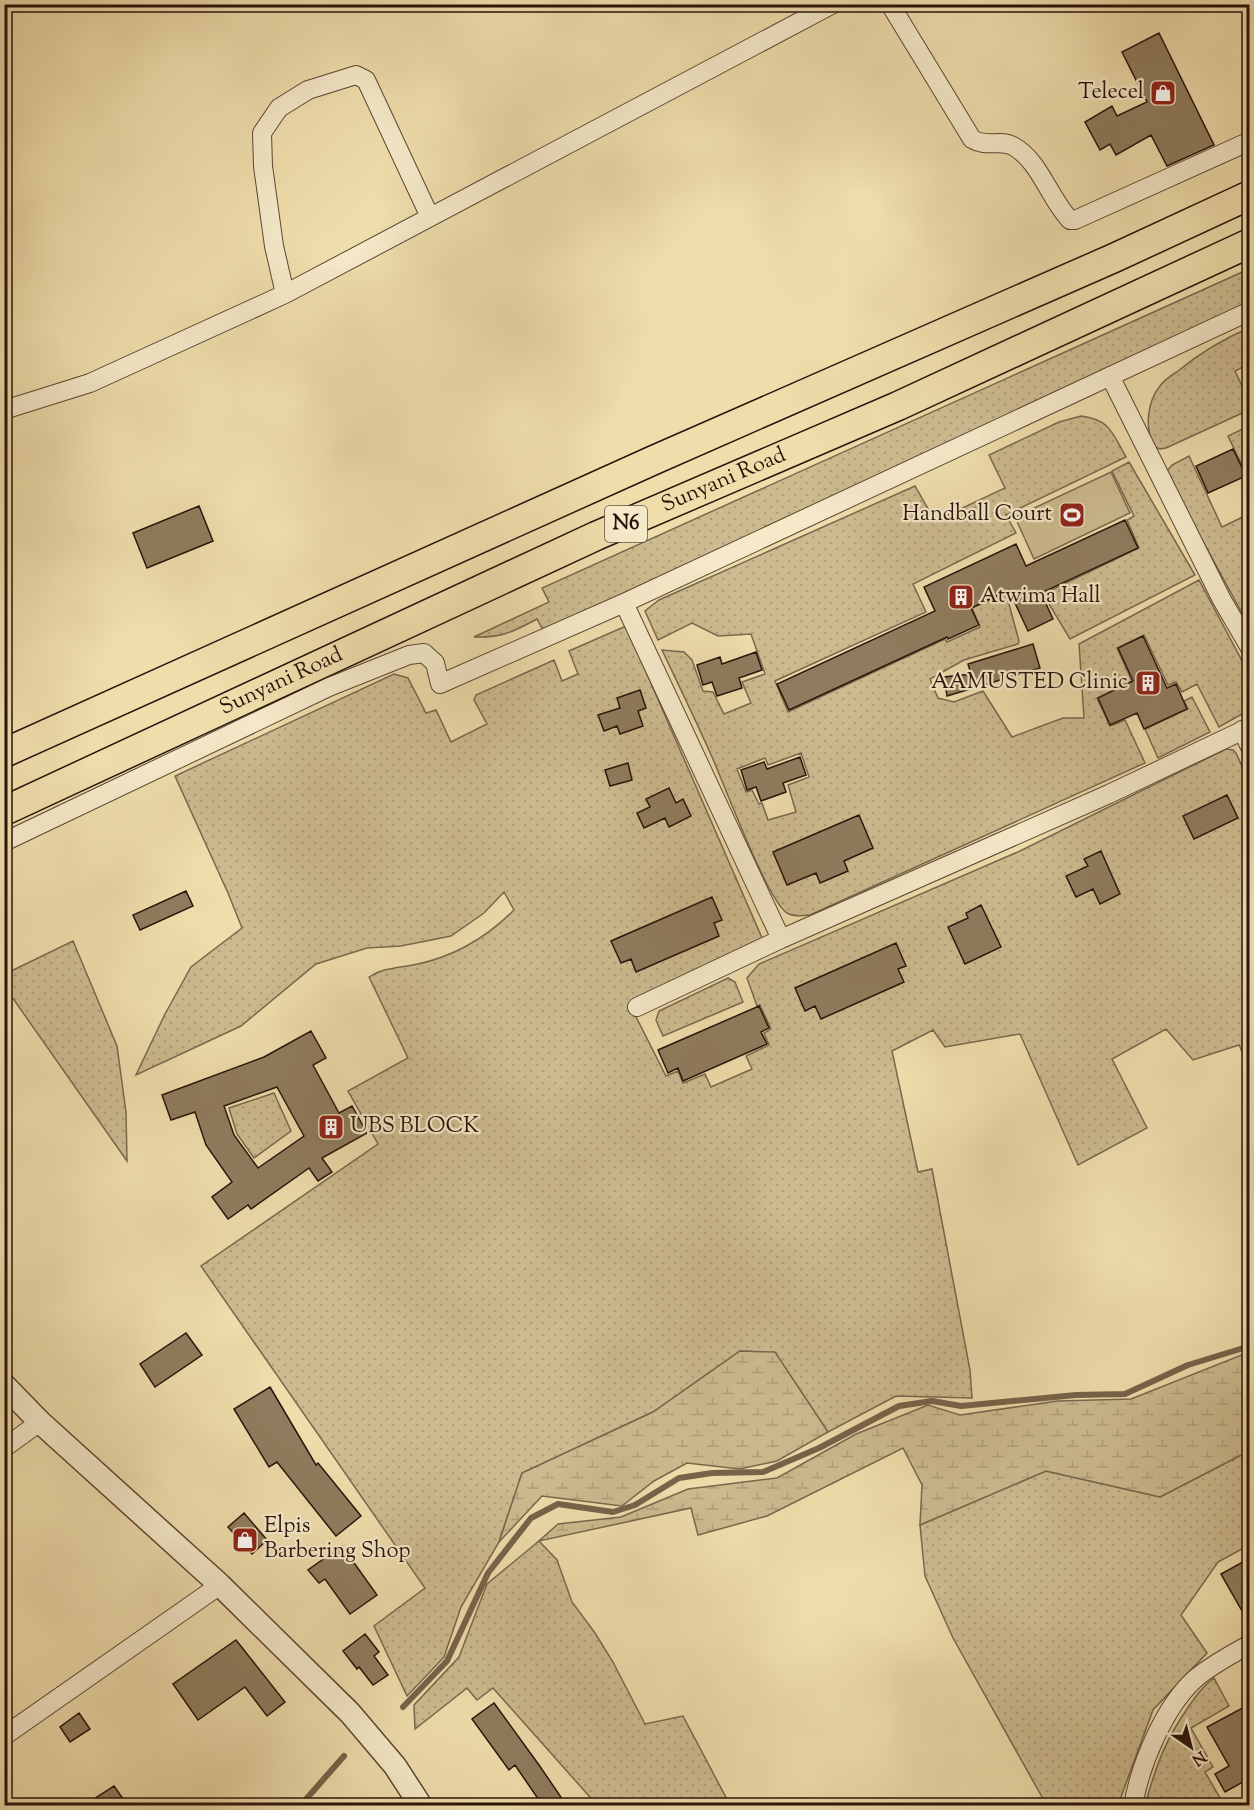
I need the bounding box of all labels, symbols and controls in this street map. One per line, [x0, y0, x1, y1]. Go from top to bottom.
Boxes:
place label: Telecel [1078, 77, 1144, 109]
shop icon: Telecel [1148, 78, 1178, 108]
street label: Sunyani Road [657, 440, 791, 522]
place label: Handball Court [902, 499, 1052, 531]
sports icon: Handball Court [1057, 500, 1087, 530]
road number: N6 [605, 506, 647, 542]
place label: Atwima Hall [980, 581, 1101, 613]
building icon: Atwima Hall [946, 582, 976, 612]
street label: Sunyani Road [215, 640, 348, 725]
place label: AAMUSTED Clinic [931, 667, 1128, 699]
building icon: AAMUSTED Clinic [1133, 668, 1163, 698]
place label: UBS BLOCK [350, 1111, 479, 1143]
building icon: UBS BLOCK [316, 1112, 346, 1142]
place label: Elpis Barbering Shop [264, 1511, 411, 1568]
shop icon: Elpis Barbering Shop [230, 1525, 260, 1555]
north arrow [1161, 1717, 1221, 1777]
text: N [1186, 1744, 1210, 1770]

